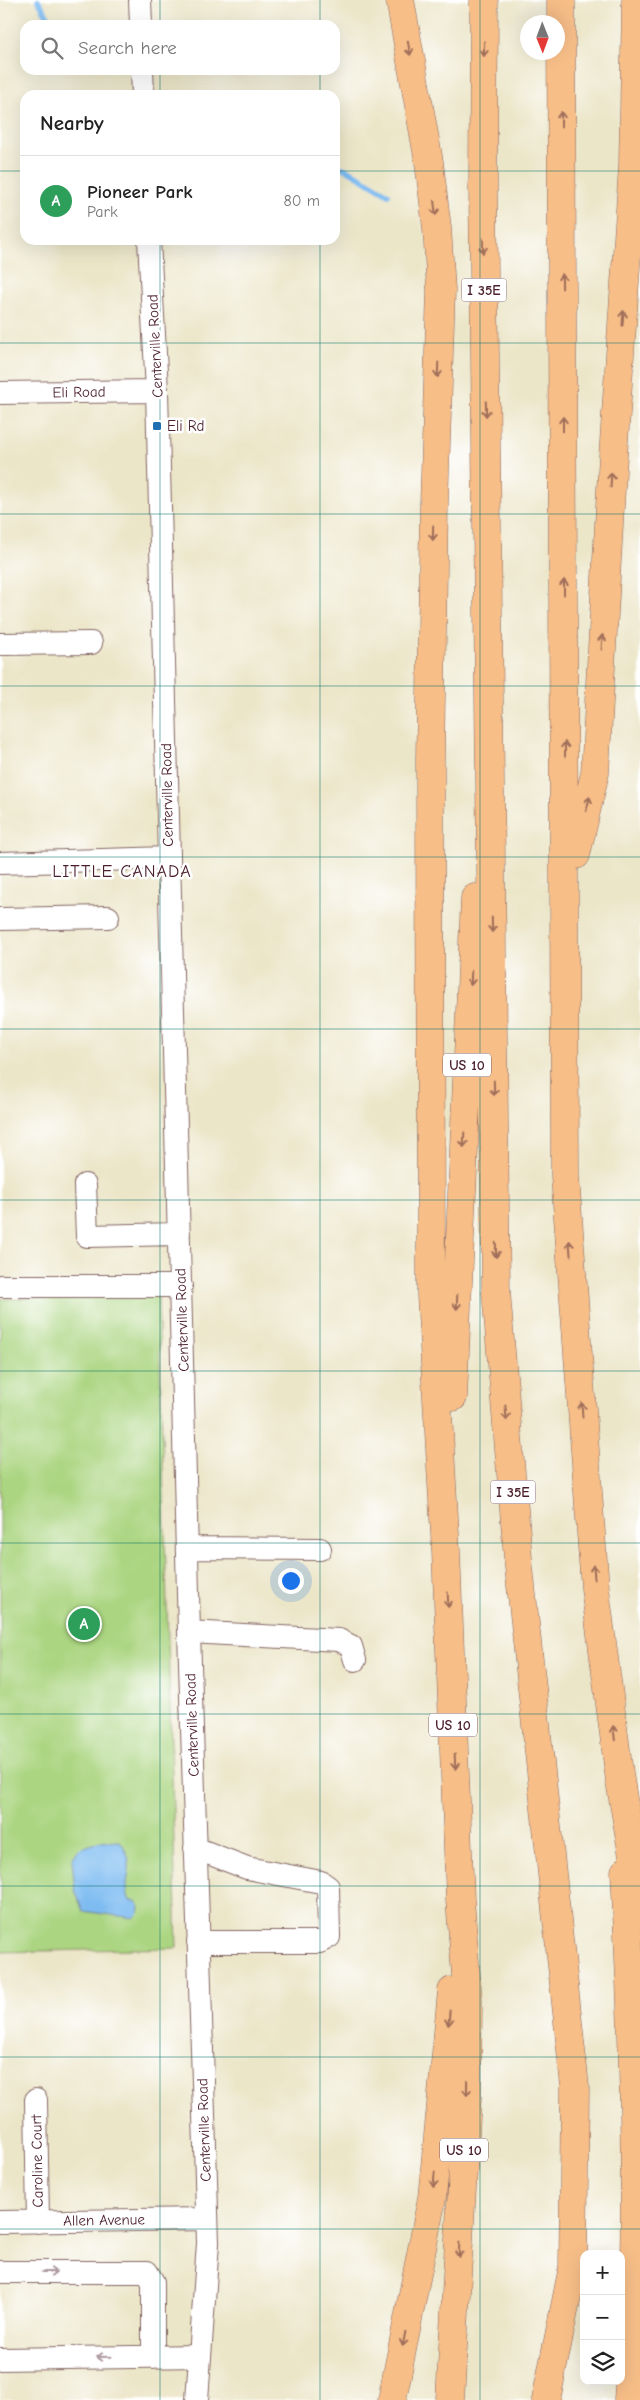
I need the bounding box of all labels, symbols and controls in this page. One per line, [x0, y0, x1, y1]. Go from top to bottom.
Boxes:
north arrow [520, 15, 565, 60]
search box [20, 20, 340, 75]
icon: search [38, 34, 66, 62]
text: Search here [78, 37, 177, 59]
one-way arrow [404, 40, 414, 56]
one-way arrow [479, 40, 489, 56]
text: Nearby [40, 111, 104, 135]
one-way arrow [556, 111, 566, 128]
text: Pioneer Park [87, 181, 192, 203]
text: A [52, 192, 60, 210]
text: 80 m [283, 192, 320, 210]
one-way arrow [430, 200, 440, 216]
text: Park [87, 203, 118, 221]
one-way arrow [479, 238, 488, 254]
one-way arrow [558, 274, 567, 290]
road number: I 35E [462, 278, 506, 302]
street label: Centerville Road [143, 294, 167, 398]
one-way arrow [619, 310, 628, 326]
one-way arrow [433, 362, 442, 378]
street label: Eli Road [52, 383, 106, 401]
one-way arrow [481, 400, 491, 416]
one-way arrow [558, 416, 568, 432]
place label: Eli Rd [167, 417, 204, 435]
marker: Eli Rd [151, 420, 163, 432]
one-way arrow [607, 472, 616, 488]
one-way arrow [429, 525, 438, 541]
one-way arrow [559, 579, 569, 595]
one-way arrow [598, 635, 607, 651]
one-way arrow [560, 741, 570, 758]
street label: Centerville Road [157, 743, 177, 847]
one-way arrow [584, 796, 593, 812]
district label: LITTLE CANADA [52, 861, 192, 882]
one-way arrow [487, 917, 497, 933]
one-way arrow [466, 969, 476, 985]
road number: US 10 [443, 1054, 491, 1076]
one-way arrow [489, 1080, 499, 1096]
one-way arrow [459, 1132, 469, 1148]
one-way arrow [565, 1240, 575, 1256]
one-way arrow [491, 1242, 500, 1258]
street label: Centerville Road [171, 1268, 193, 1372]
one-way arrow [452, 1294, 462, 1310]
one-way arrow [577, 1402, 586, 1418]
one-way arrow [501, 1404, 511, 1420]
road number: I 35E [490, 1480, 536, 1504]
one-way arrow [589, 1564, 598, 1580]
your location [278, 1568, 304, 1594]
one-way arrow [443, 1591, 453, 1607]
pin: A [68, 1605, 100, 1643]
street label: Centerville Road [181, 1673, 203, 1777]
road number: US 10 [429, 1714, 477, 1736]
one-way arrow [608, 1725, 618, 1741]
one-way arrow [450, 1754, 459, 1770]
one-way arrow [445, 2010, 454, 2026]
street label: Centerville Road [193, 2078, 215, 2182]
one-way arrow [462, 2080, 472, 2096]
street label: Caroline Court [27, 2114, 47, 2208]
road number: US 10 [440, 2138, 488, 2162]
one-way arrow [429, 2171, 439, 2187]
street label: Allen Avenue [63, 2210, 146, 2230]
one-way arrow [454, 2242, 463, 2258]
map controls [580, 2250, 625, 2385]
button: + [580, 2250, 625, 2295]
one-way arrow [40, 2267, 56, 2277]
button: − [580, 2295, 625, 2340]
one-way arrow [399, 2331, 409, 2347]
button: layers [580, 2340, 625, 2385]
one-way arrow [97, 2352, 113, 2362]

